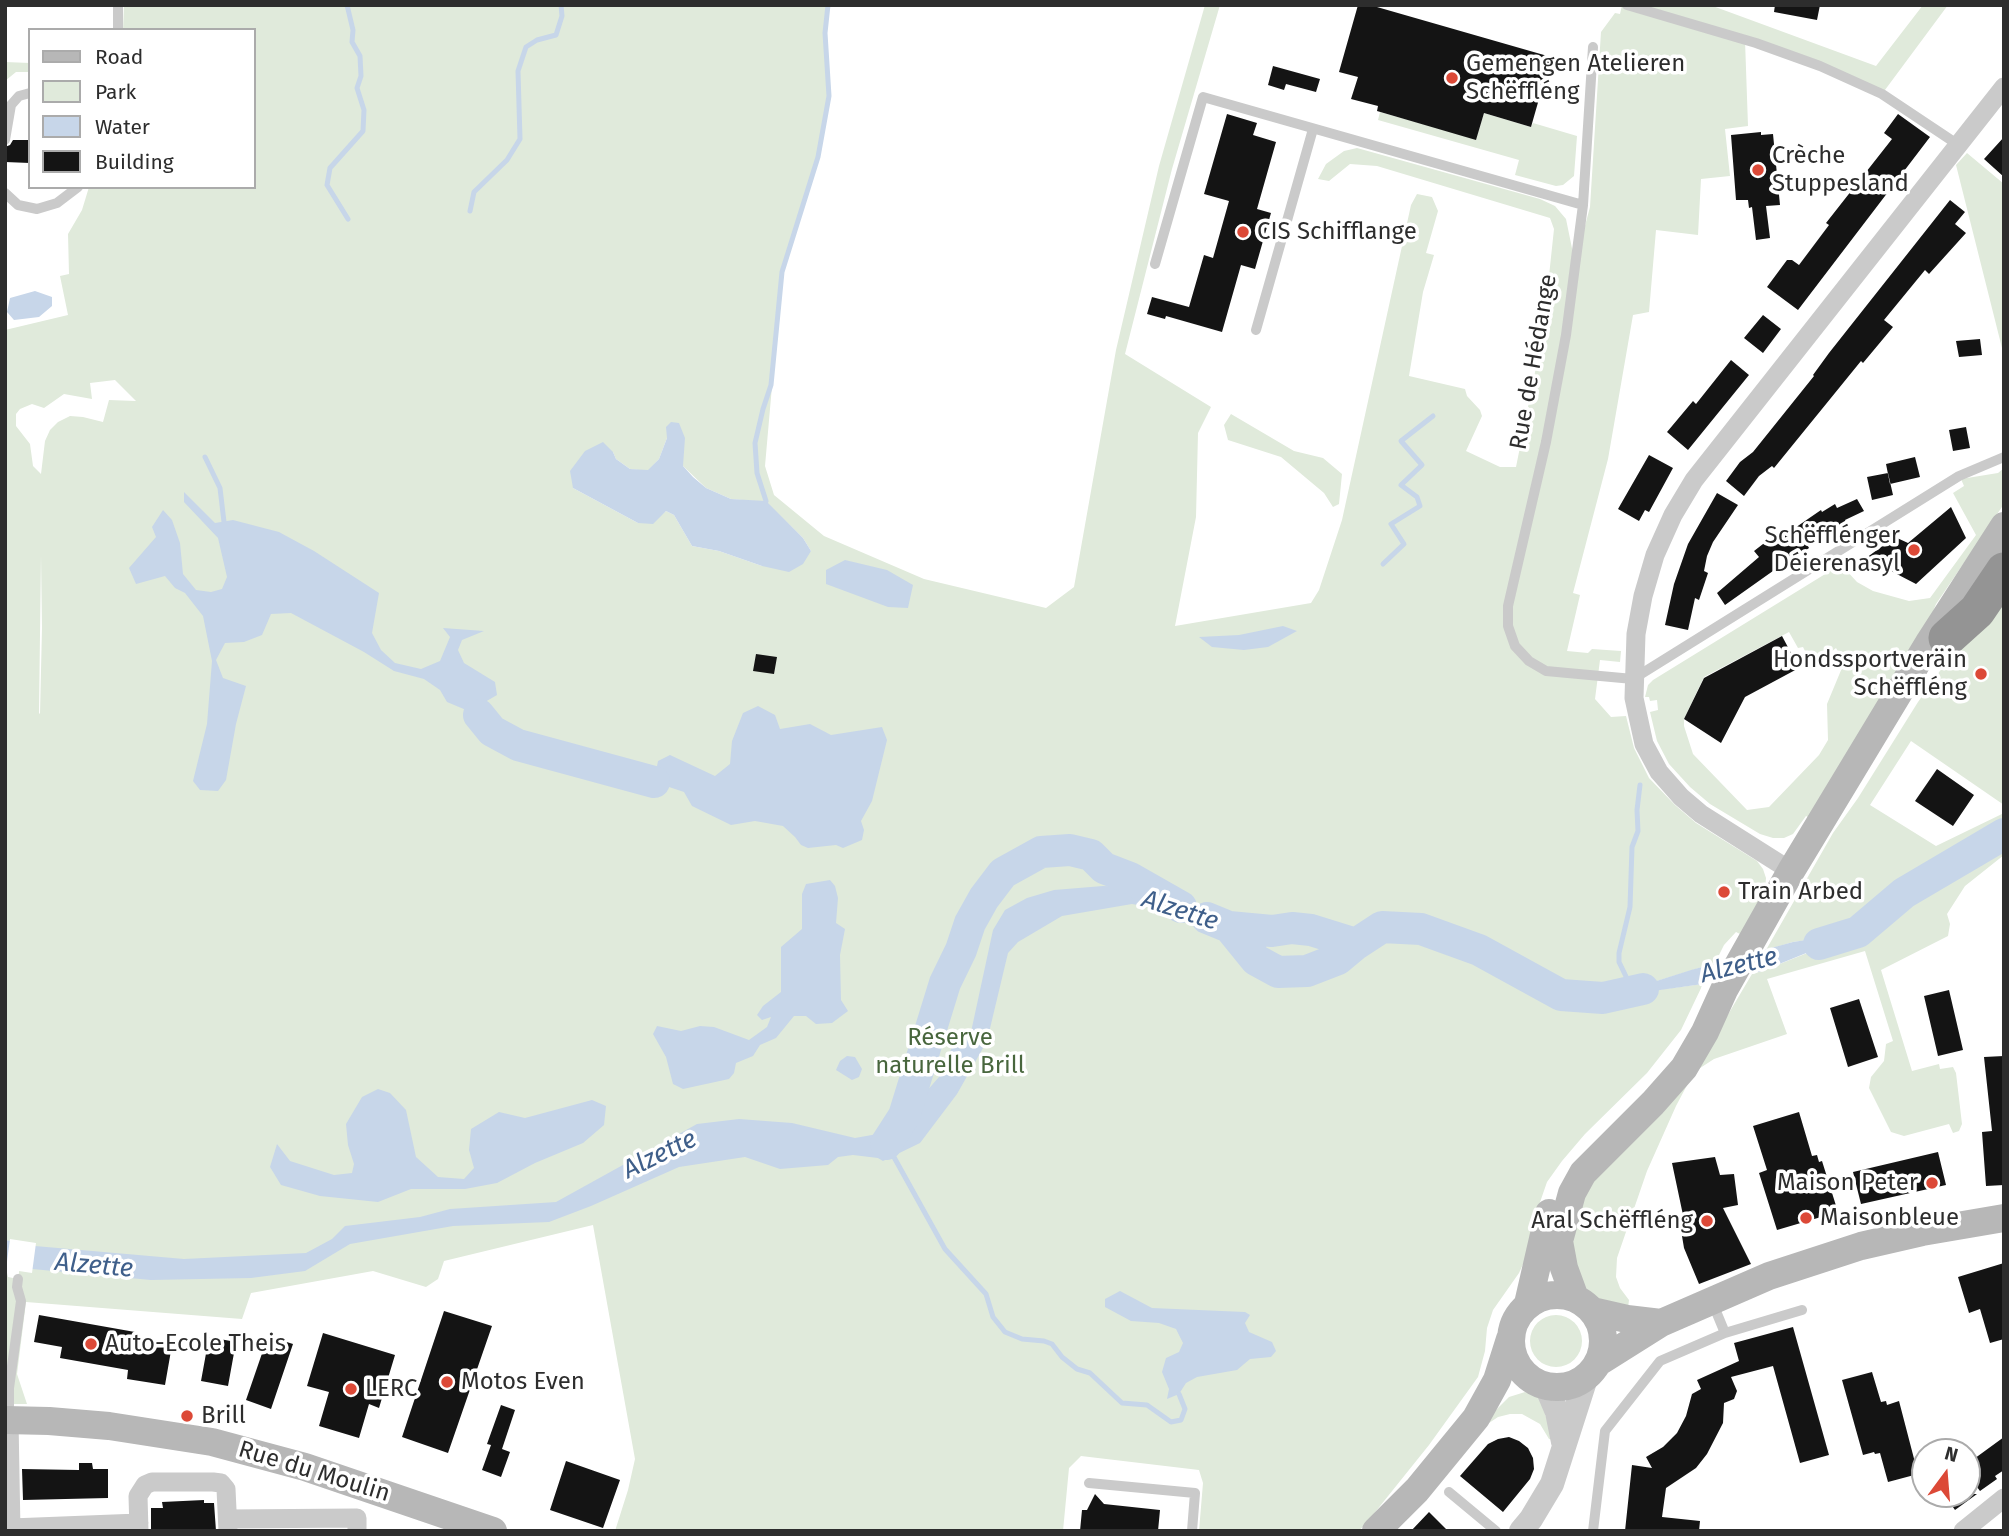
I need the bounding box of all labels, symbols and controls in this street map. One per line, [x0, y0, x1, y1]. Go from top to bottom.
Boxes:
legend [28, 28, 256, 189]
text: Road [95, 44, 143, 70]
place label: Gemengen Atelieren Schëffléng [1466, 50, 1685, 106]
marker: Gemengen Atelieren Schëffléng [1444, 70, 1460, 86]
text: Park [95, 79, 136, 105]
text: Water [95, 114, 150, 140]
place label: Crèche Stuppesland [1772, 142, 1909, 198]
text: Building [95, 149, 174, 175]
marker: Crèche Stuppesland [1750, 162, 1766, 178]
place label: CIS Schifflange [1257, 218, 1417, 246]
marker: CIS Schifflange [1235, 224, 1251, 240]
street label: Rue de Hédange [1504, 272, 1564, 452]
place label: Schëfflénger Déierenasyl [1765, 522, 1900, 578]
marker: Schëfflénger Déierenasyl [1906, 542, 1922, 558]
place label: Hondssportveräin Schëffléng [1773, 646, 1967, 702]
marker: Hondssportveräin Schëffléng [1973, 666, 1989, 682]
place label: Train Arbed [1738, 878, 1863, 906]
water label: Alzette [1138, 884, 1222, 938]
marker: Train Arbed [1716, 884, 1732, 900]
water label: Alzette [1697, 941, 1781, 991]
park label: Réserve naturelle Brill [875, 1024, 1025, 1080]
water label: Alzette [618, 1124, 702, 1186]
place label: Maison Peter [1777, 1169, 1918, 1197]
marker: Maison Peter [1924, 1175, 1940, 1191]
place label: Maisonbleue [1820, 1204, 1959, 1232]
place label: Aral Schëffléng [1531, 1207, 1693, 1235]
marker: Maisonbleue [1798, 1210, 1814, 1226]
marker: Aral Schëffléng [1699, 1213, 1715, 1229]
water label: Alzette [54, 1247, 134, 1285]
place label: Auto-Ecole Theis [105, 1330, 286, 1358]
marker: Auto-Ecole Theis [83, 1336, 99, 1352]
place label: Motos Even [461, 1368, 585, 1396]
marker: Motos Even [439, 1374, 455, 1390]
place label: LERC [365, 1375, 418, 1403]
marker: LERC [343, 1381, 359, 1397]
place label: Brill [201, 1402, 246, 1430]
marker: Brill [179, 1408, 195, 1424]
street label: Rue du Moulin [235, 1435, 393, 1509]
north arrow [1911, 1438, 1981, 1508]
text: N [1942, 1441, 1961, 1467]

